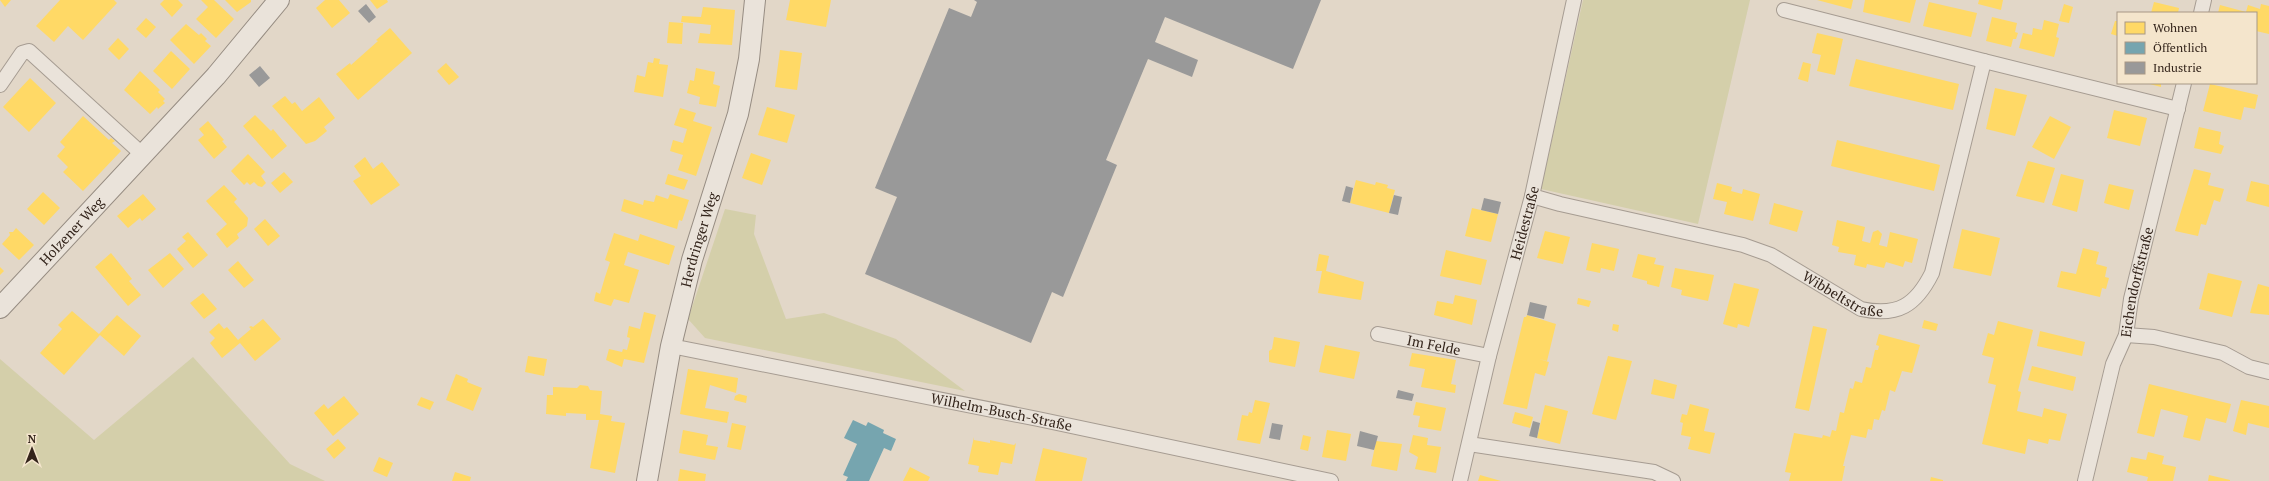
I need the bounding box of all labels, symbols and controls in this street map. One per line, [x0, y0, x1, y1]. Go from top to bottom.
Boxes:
legend [2117, 12, 2257, 84]
text: Wohnen [2153, 20, 2197, 35]
text: Öffentlich [2153, 40, 2207, 55]
text: Industrie [2153, 60, 2202, 75]
street label: Heidestraße [1505, 184, 1543, 262]
street label: Herdringer Weg [676, 189, 722, 289]
street label: Holzener Weg [35, 192, 108, 269]
street label: Eichendorffstraße [2116, 225, 2157, 339]
street label: Wibbeltstraße [1799, 266, 1883, 320]
street label: Im Felde [1406, 330, 1462, 359]
street label: Wilhelm-Busch-Straße [929, 388, 1074, 435]
north arrow [12, 429, 52, 469]
text: N [28, 432, 37, 446]

